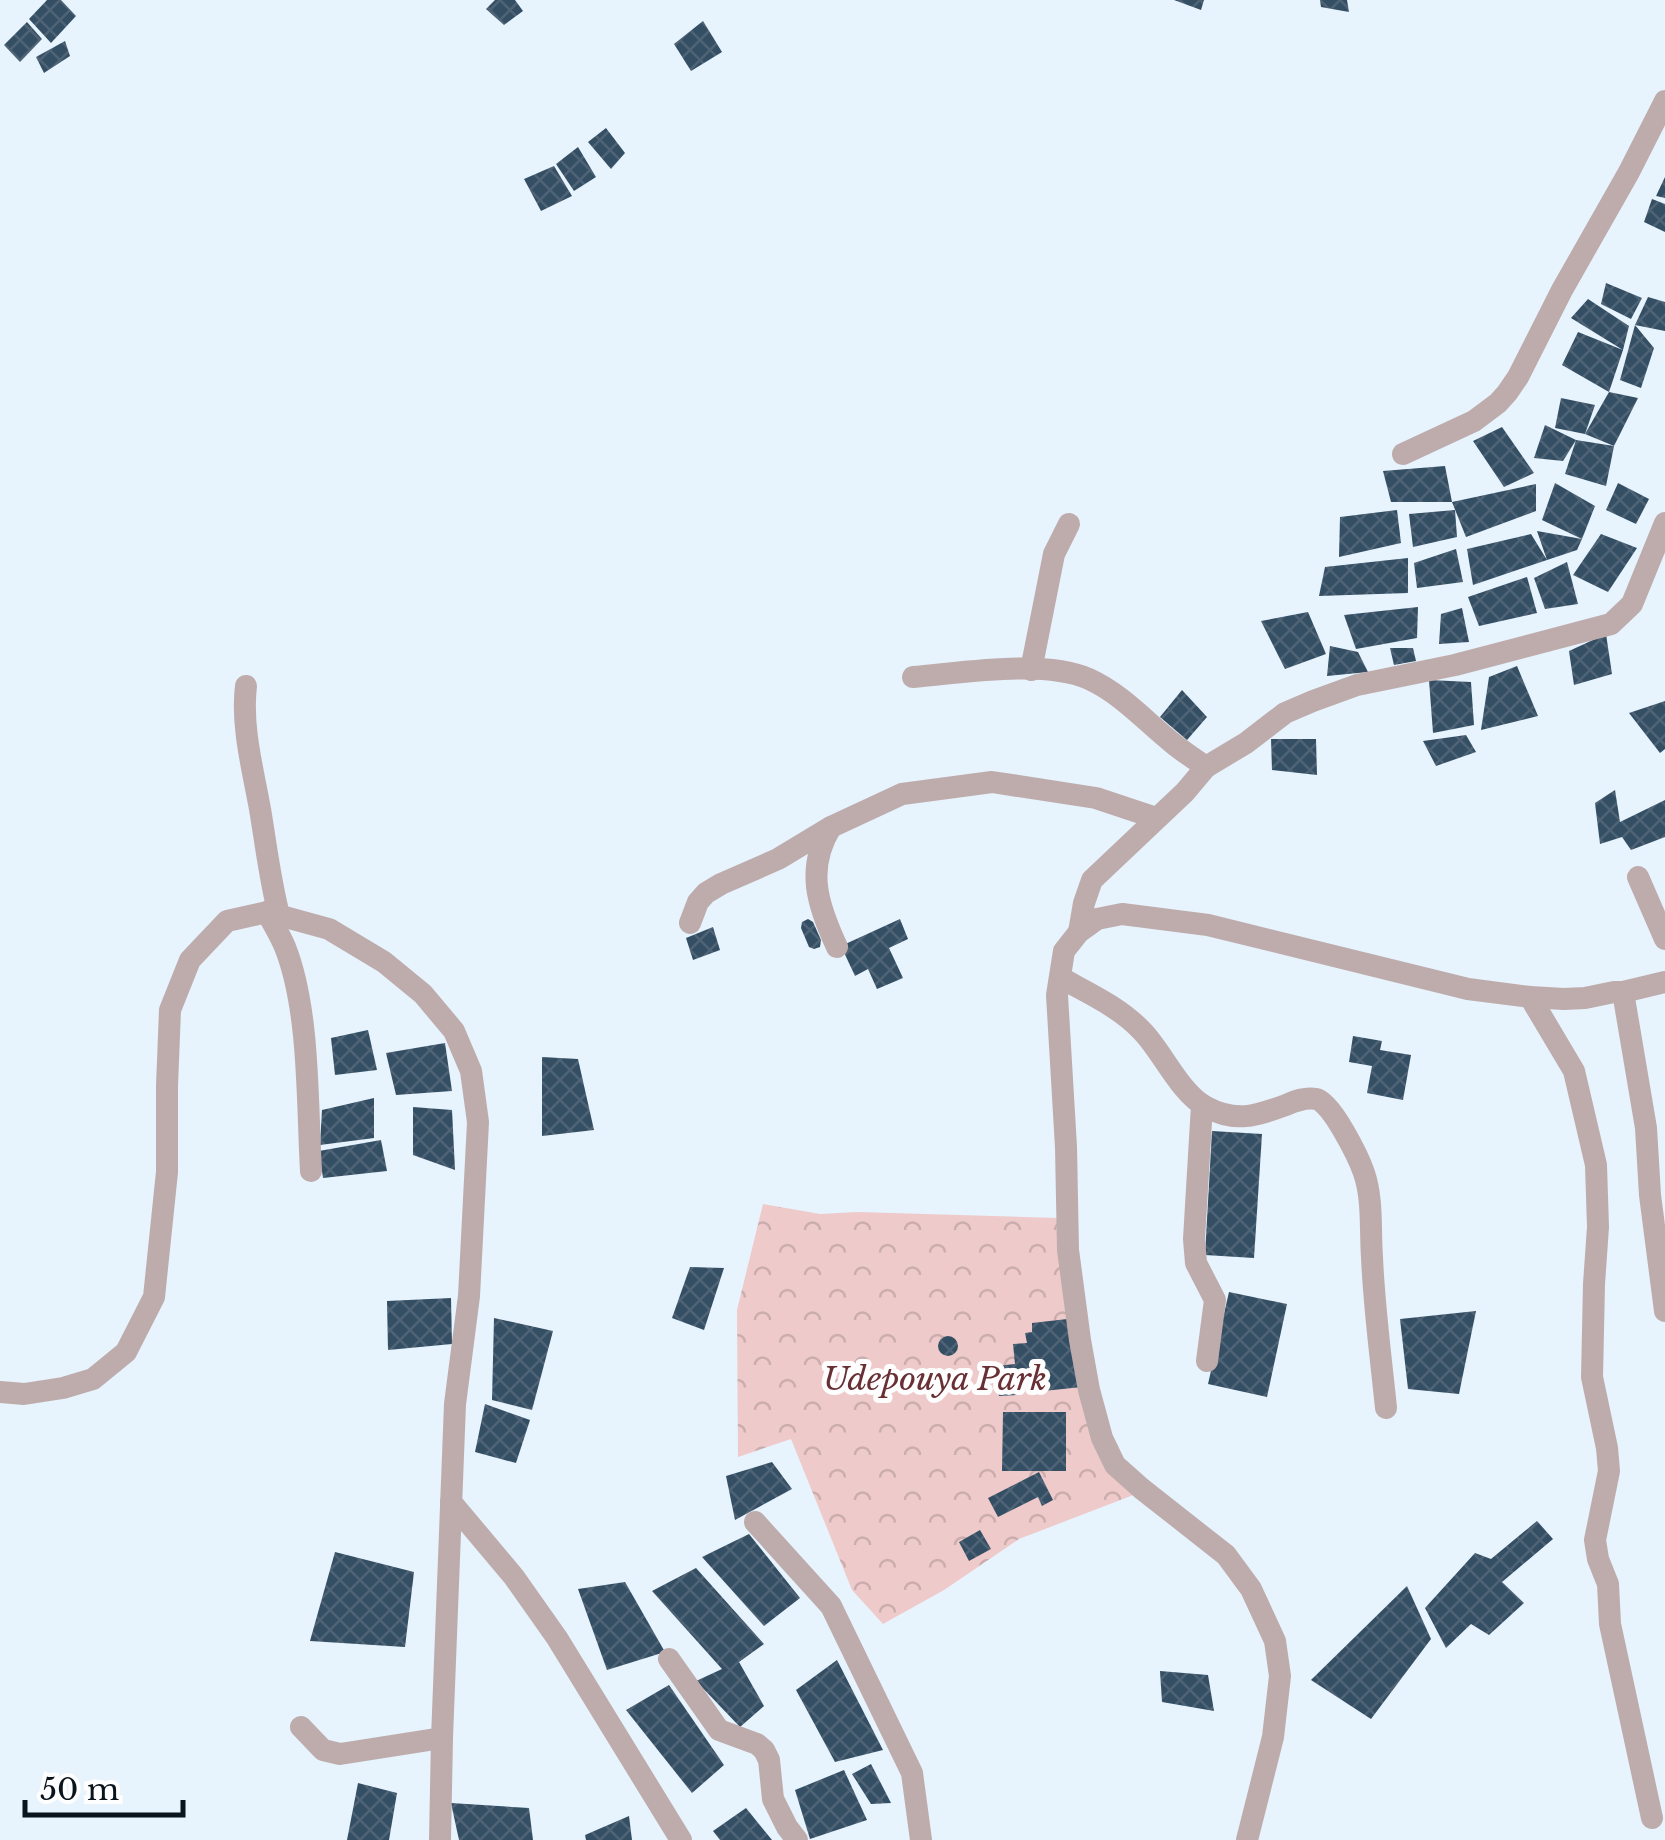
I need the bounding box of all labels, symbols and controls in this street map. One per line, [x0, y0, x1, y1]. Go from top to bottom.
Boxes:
park label: Udepouya Park [823, 1359, 1047, 1399]
scale bar [25, 1755, 182, 1817]
text: 50 m [40, 1771, 119, 1808]

